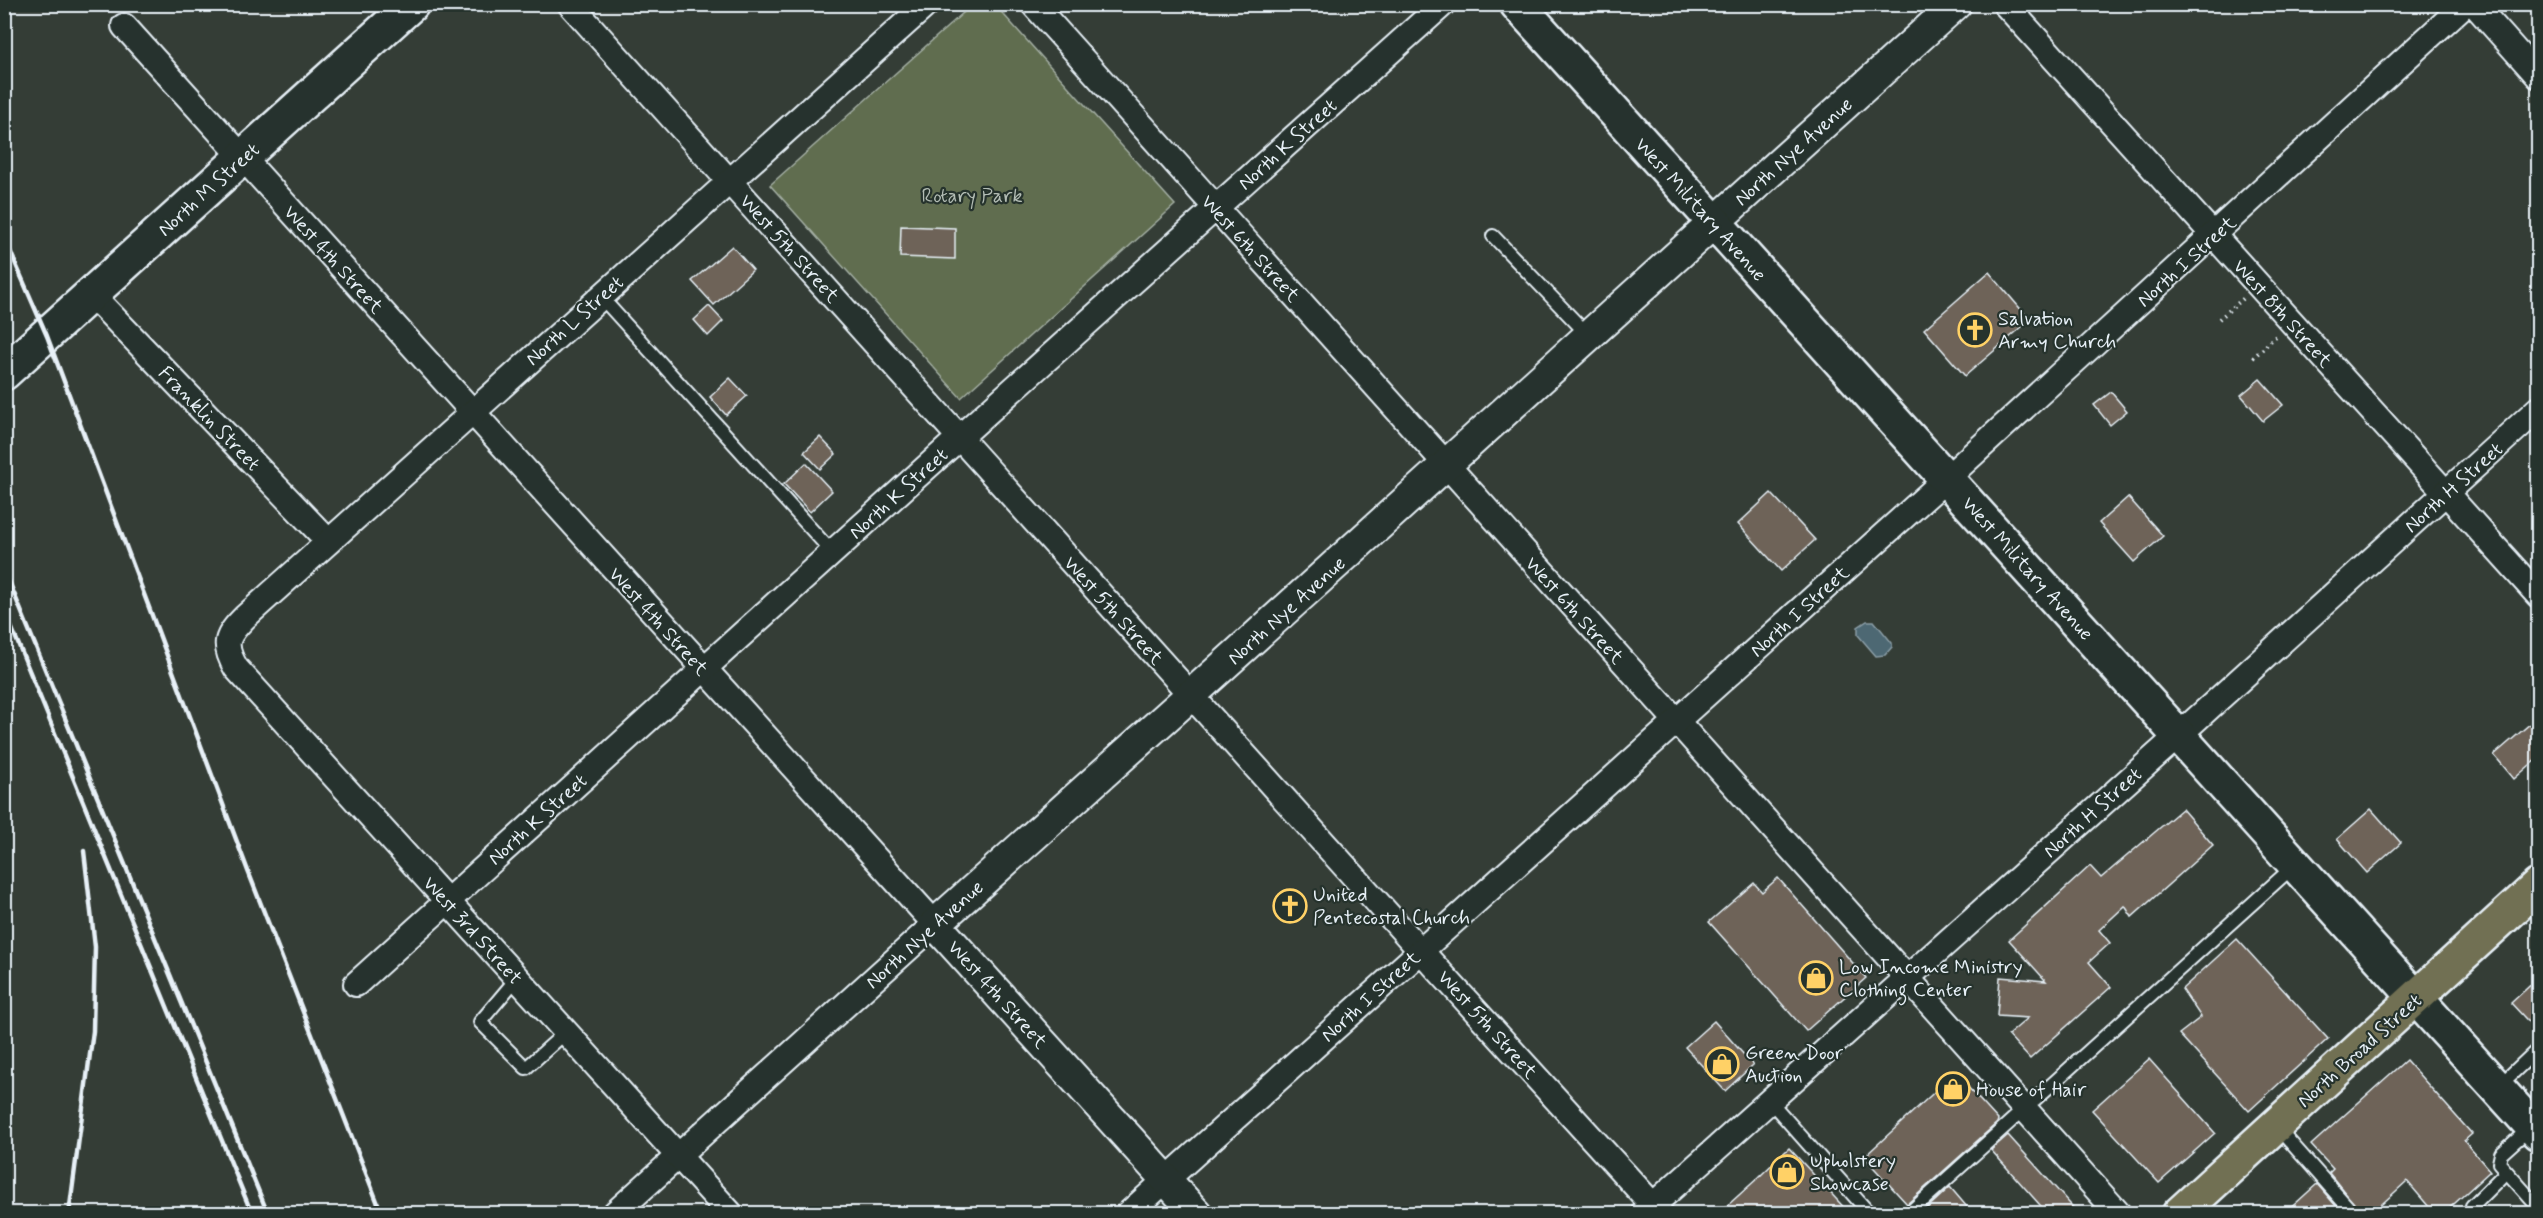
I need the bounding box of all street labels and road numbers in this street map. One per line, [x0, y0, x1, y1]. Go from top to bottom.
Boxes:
street label: North Nye Avenue [1729, 92, 1859, 213]
street label: North K Street [1232, 93, 1344, 197]
street label: West Military Avenue [1628, 132, 1772, 288]
street label: North M Street [152, 137, 266, 243]
street label: West 5th Street [733, 189, 845, 309]
street label: West 6th Street [1194, 189, 1306, 309]
street label: West 4th Street [277, 200, 389, 320]
street label: North I Street [2132, 210, 2243, 314]
street label: West 8th Street [2226, 254, 2338, 374]
street label: North L Street [520, 270, 630, 372]
street label: Franklin Street [152, 361, 266, 477]
street label: North H Street [2399, 437, 2509, 540]
street label: North K Street [843, 442, 955, 546]
street label: West Military Avenue [1955, 491, 2099, 647]
street label: West 5th Street [1057, 551, 1169, 671]
street label: North Nye Avenue [1222, 551, 1352, 672]
street label: West 6th Street [1518, 551, 1630, 671]
street label: North I Street [1745, 560, 1856, 664]
street label: West 4th Street [602, 562, 714, 682]
street label: North H Street [2038, 762, 2148, 865]
street label: North K Street [482, 768, 594, 872]
street label: West 3rd Street [416, 871, 528, 991]
street label: North Nye Avenue [860, 875, 990, 996]
street label: West 4th Street [941, 935, 1053, 1055]
street label: North I Street [1316, 945, 1427, 1049]
street label: West 5th Street [1431, 965, 1543, 1085]
street label: North Broad Street [2292, 988, 2428, 1114]

